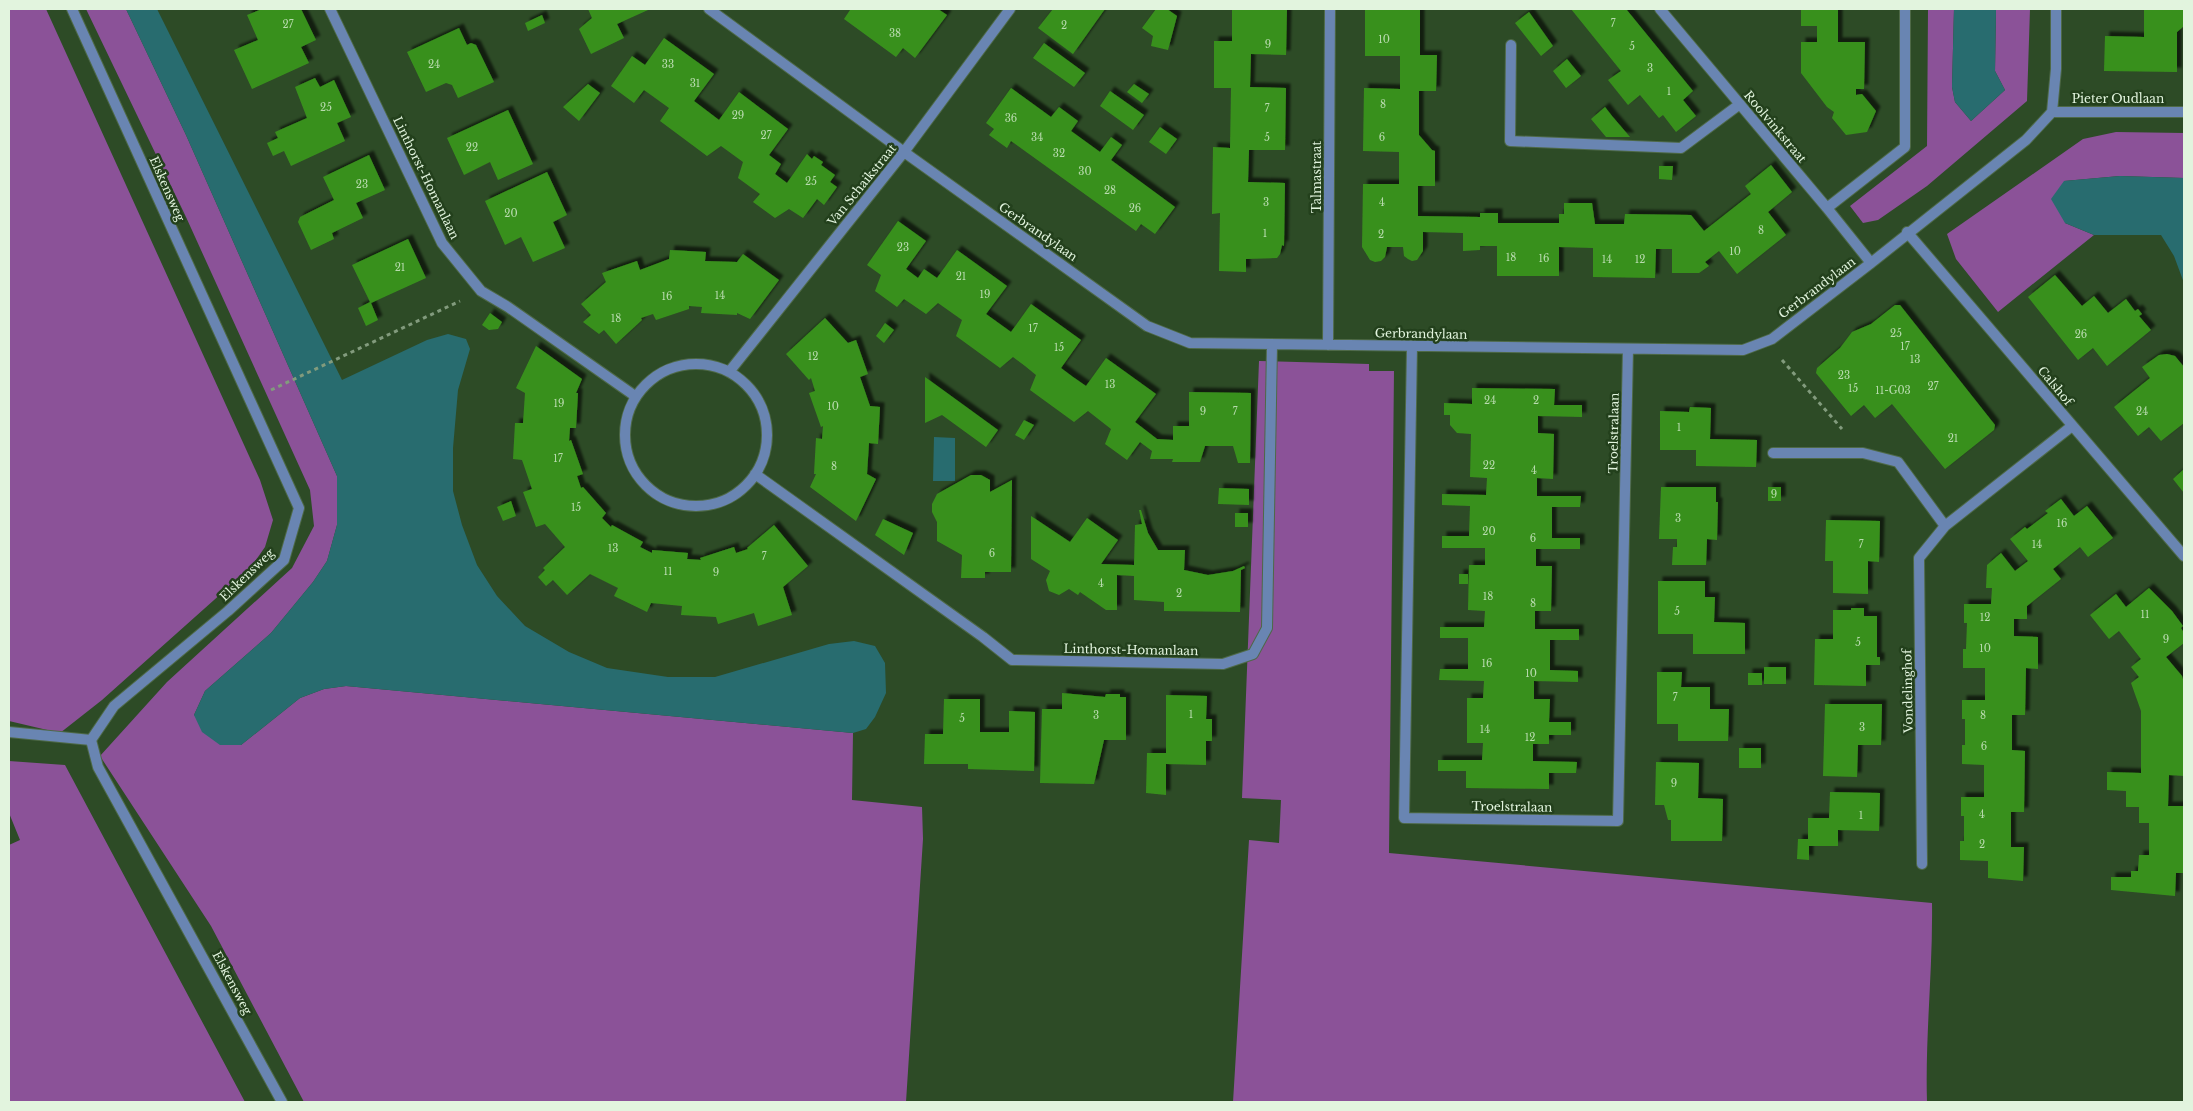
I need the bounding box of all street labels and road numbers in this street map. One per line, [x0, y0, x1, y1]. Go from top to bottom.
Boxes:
street label: Roolvinkstraat [1741, 88, 1810, 166]
street label: Pieter Oudlaan [2072, 91, 2164, 106]
street label: Linthorst-Homanlaan [390, 114, 463, 242]
street label: Van Schaikstraat [823, 140, 899, 229]
street label: Talmastraat [1309, 141, 1324, 213]
street label: Elskensweg [146, 154, 189, 224]
street label: Gerbrandylaan [996, 199, 1081, 264]
street label: Gerbrandylaan [1775, 254, 1858, 321]
street label: Gerbrandylaan [1375, 325, 1467, 342]
street label: Calshof [2035, 363, 2077, 410]
street label: Troelstralaan [1605, 392, 1622, 474]
street label: Elskensweg [216, 545, 277, 604]
street label: Linthorst-Homanlaan [1064, 641, 1199, 658]
street label: Vondelinghof [1899, 647, 1916, 734]
street label: Troelstralaan [1471, 798, 1553, 815]
street label: Elskensweg [209, 949, 256, 1018]

